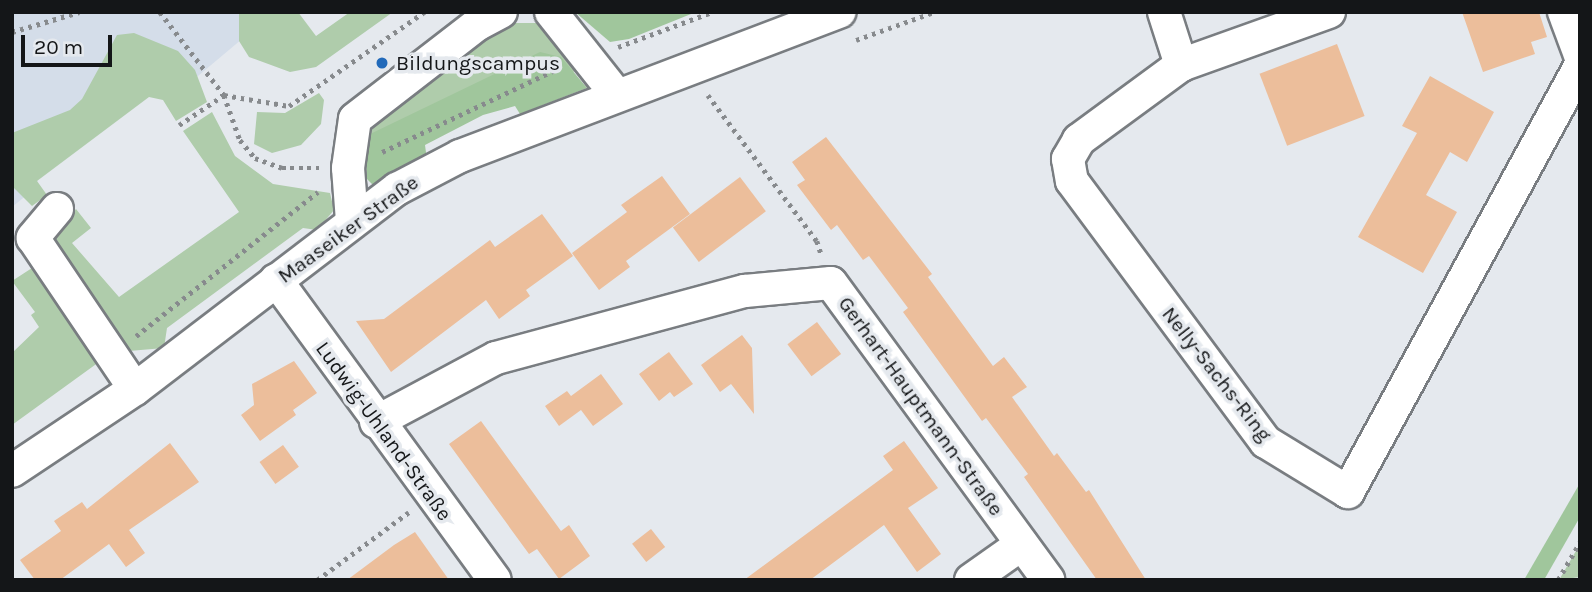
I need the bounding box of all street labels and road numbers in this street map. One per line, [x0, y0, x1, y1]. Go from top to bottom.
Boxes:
street label: Maaseiker Straße [273, 170, 423, 288]
street label: Gerhart-Hauptmann-Straße [833, 292, 1009, 520]
street label: Nelly-Sachs-Ring [1157, 302, 1277, 446]
street label: Ludwig-Uhland-Straße [311, 337, 457, 525]

